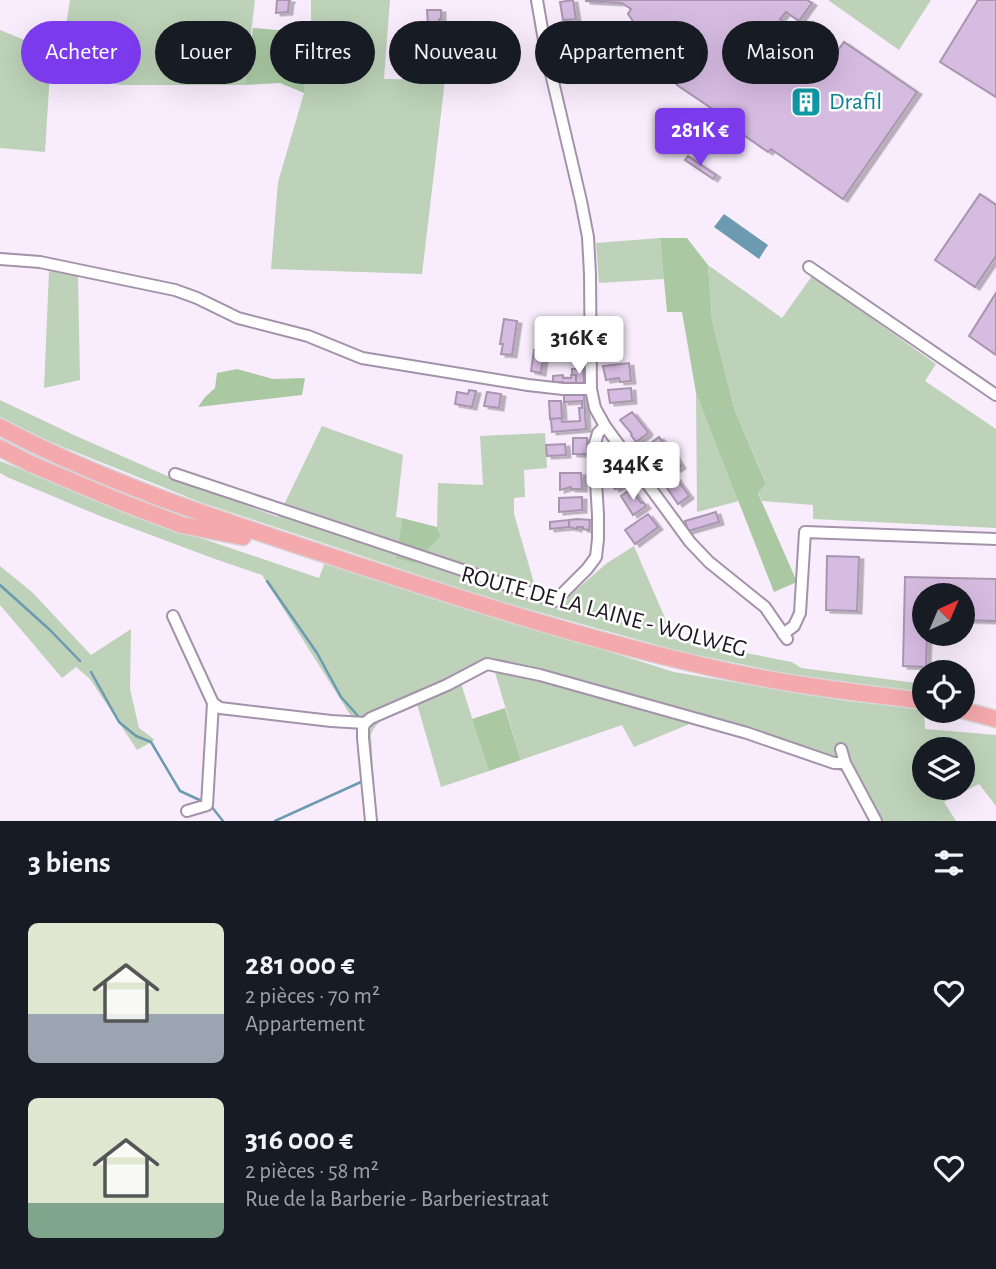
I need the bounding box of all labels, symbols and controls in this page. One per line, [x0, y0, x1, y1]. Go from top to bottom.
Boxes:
chip: Acheter [21, 21, 141, 84]
chip: Louer [155, 21, 256, 84]
chip: Filtres [270, 21, 375, 84]
chip: Nouveau [389, 21, 521, 84]
chip: Appartement [535, 21, 708, 84]
chip: Maison [722, 21, 839, 84]
building icon: Drafil [789, 85, 823, 119]
place label: Drafil [829, 90, 882, 114]
pin: 281K € [643, 108, 757, 168]
text: 281K € [671, 119, 729, 142]
pin: 316K € [522, 316, 636, 376]
text: 316K € [551, 327, 607, 350]
pin: 344K € [576, 442, 690, 502]
text: 344K € [603, 453, 663, 476]
street label: ROUTE DE LA LAINE - WOLWEG [458, 562, 750, 662]
north arrow [912, 583, 975, 646]
map controls [912, 583, 975, 800]
button: locate [912, 660, 975, 723]
button: layers [912, 737, 975, 800]
icon: filters [930, 844, 968, 882]
text: 3 biens [28, 848, 111, 878]
text: 281 000 € [245, 950, 355, 980]
icon: home [84, 951, 168, 1035]
icon: heart [930, 974, 968, 1012]
text: 2 pièces · 70 m² [245, 985, 380, 1008]
text: Appartement [245, 1013, 365, 1036]
text: 316 000 € [245, 1125, 353, 1155]
icon: home [84, 1126, 168, 1210]
icon: heart [930, 1149, 968, 1187]
text: 2 pièces · 58 m² [245, 1160, 379, 1183]
text: Rue de la Barberie - Barberiestraat [245, 1188, 549, 1211]

